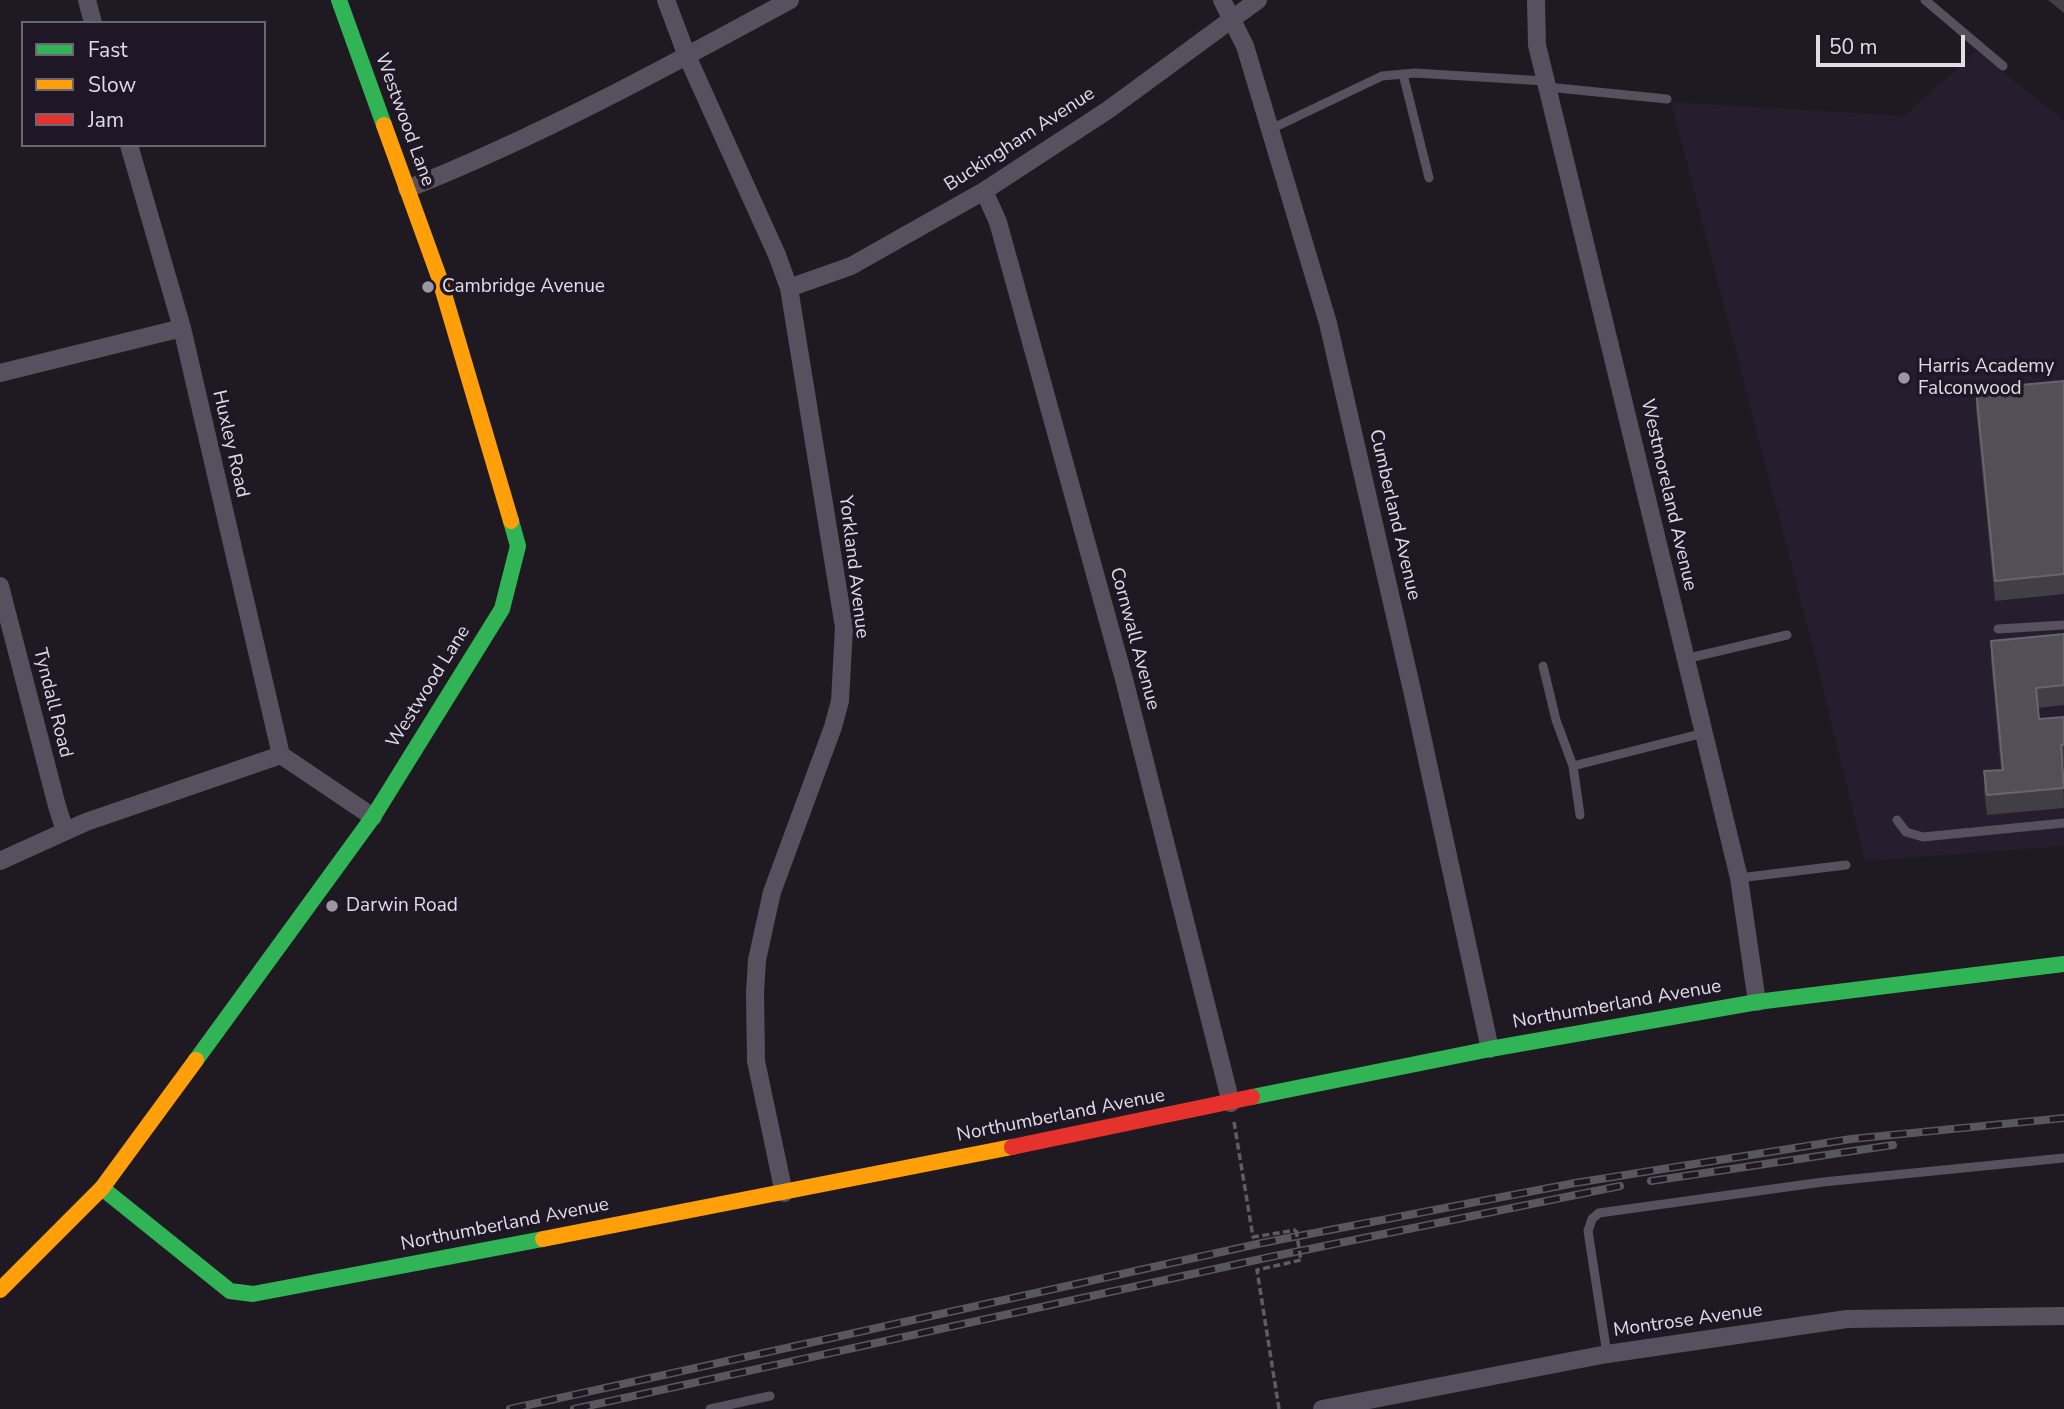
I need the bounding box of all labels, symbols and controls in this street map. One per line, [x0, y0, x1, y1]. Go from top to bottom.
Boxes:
legend [21, 21, 266, 147]
scale bar [1819, 21, 1968, 65]
text: 50 m [1829, 33, 1878, 61]
text: Fast [88, 36, 128, 64]
street label: Westwood Lane [369, 50, 439, 190]
text: Slow [88, 71, 136, 99]
street label: Buckingham Avenue [940, 83, 1100, 197]
text: Jam [88, 106, 124, 134]
place label: Cambridge Avenue [442, 276, 605, 298]
marker: Cambridge Avenue [420, 279, 436, 295]
place label: Harris Academy Falconwood [1918, 356, 2054, 400]
marker: Harris Academy Falconwood [1896, 370, 1912, 386]
street label: Huxley Road [207, 388, 253, 500]
street label: Westmoreland Avenue [1635, 397, 1701, 593]
street label: Cumberland Avenue [1363, 427, 1425, 603]
street label: Yorkland Avenue [833, 494, 873, 640]
street label: Cornwall Avenue [1104, 565, 1164, 713]
street label: Westwood Lane [382, 622, 476, 752]
street label: Tyndall Road [27, 646, 77, 760]
place label: Darwin Road [346, 895, 458, 917]
marker: Darwin Road [324, 898, 340, 914]
street label: Northumberland Avenue [1511, 975, 1723, 1035]
street label: Northumberland Avenue [955, 1085, 1167, 1147]
street label: Northumberland Avenue [399, 1194, 611, 1256]
street label: Montrose Avenue [1612, 1299, 1764, 1343]

